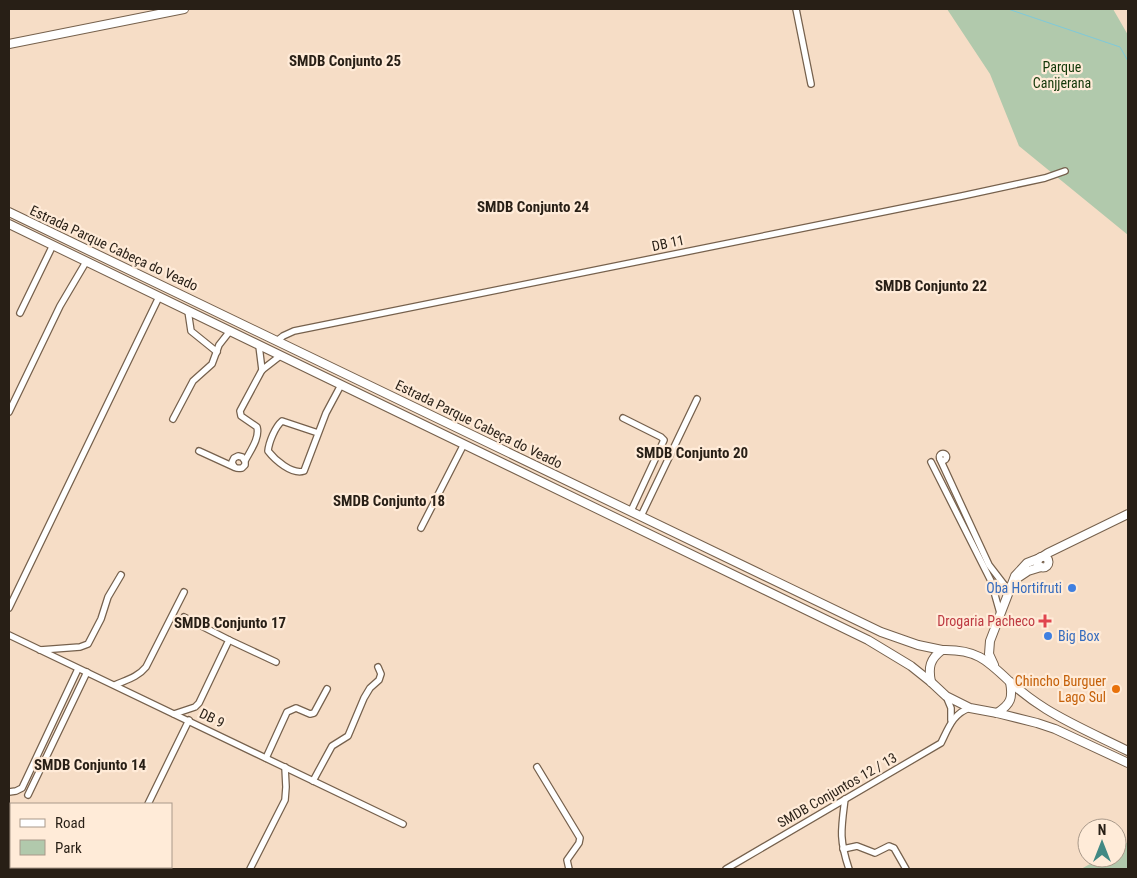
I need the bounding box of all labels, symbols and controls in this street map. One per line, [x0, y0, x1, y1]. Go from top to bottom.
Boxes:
district label: SMDB Conjunto 25 [289, 52, 401, 70]
park label: Parque Canjjerana [1033, 59, 1091, 91]
district label: SMDB Conjunto 24 [477, 198, 589, 216]
street label: Estrada Parque Cabeça do Veado [27, 202, 201, 294]
street label: DB 11 [650, 232, 686, 254]
district label: SMDB Conjunto 22 [875, 277, 987, 295]
street label: Estrada Parque Cabeça do Veado [393, 377, 565, 471]
district label: SMDB Conjunto 20 [636, 444, 748, 462]
district label: SMDB Conjunto 18 [333, 492, 445, 510]
place label: Oba Hortifruti [986, 580, 1062, 596]
marker: Oba Hortifruti [1066, 582, 1078, 594]
place label: Drogaria Pacheco [937, 613, 1035, 629]
district label: SMDB Conjunto 17 [174, 614, 286, 632]
marker: Drogaria Pacheco [1039, 615, 1051, 627]
place label: Big Box [1058, 628, 1100, 644]
marker: Big Box [1042, 630, 1054, 642]
place label: Chincho Burguer Lago Sul [1015, 673, 1106, 705]
marker: Chincho Burguer Lago Sul [1110, 683, 1122, 695]
street label: DB 9 [197, 705, 227, 731]
street label: SMDB Conjuntos 12 / 13 [775, 749, 899, 831]
district label: SMDB Conjunto 14 [34, 756, 146, 774]
legend [10, 803, 172, 868]
text: Road [55, 814, 85, 832]
north arrow [1077, 818, 1127, 868]
text: N [1098, 822, 1106, 838]
text: Park [55, 839, 82, 857]

